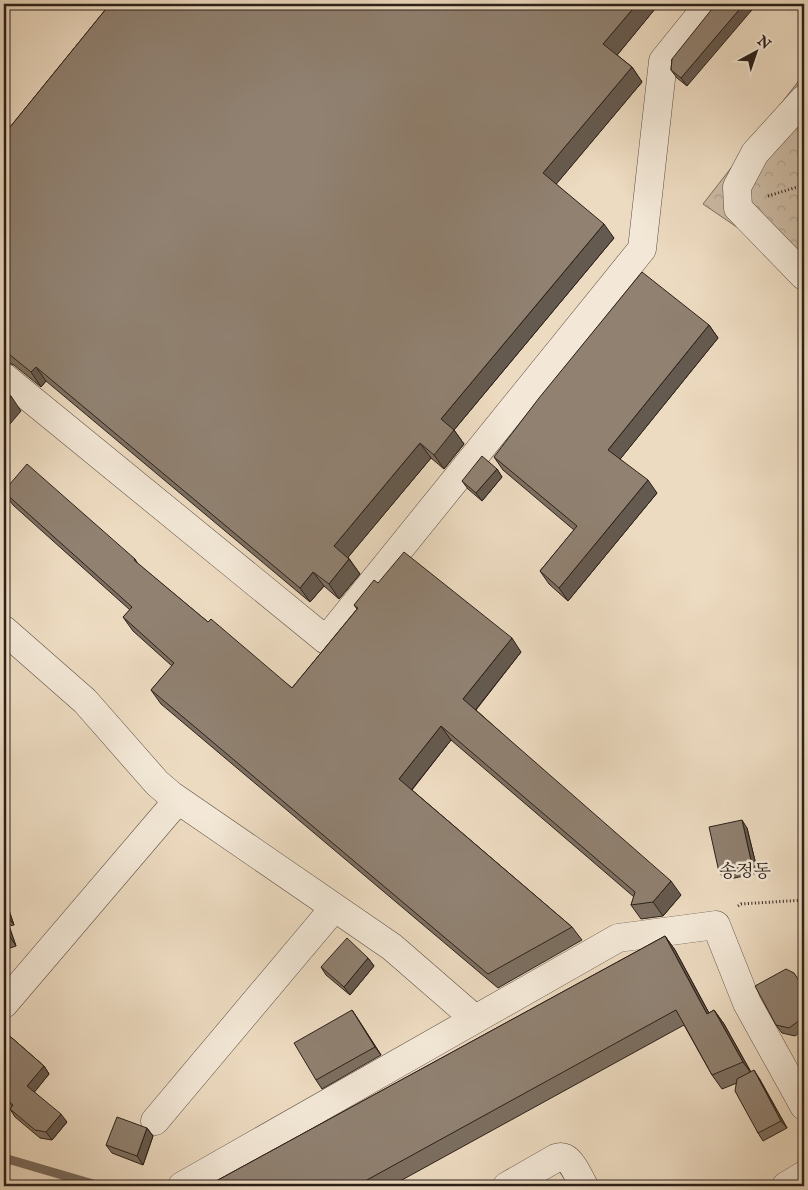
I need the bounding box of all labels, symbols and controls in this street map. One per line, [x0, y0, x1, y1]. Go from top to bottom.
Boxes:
north arrow [730, 28, 780, 78]
text: N [753, 31, 774, 54]
district label: 송정동 [719, 861, 771, 884]

